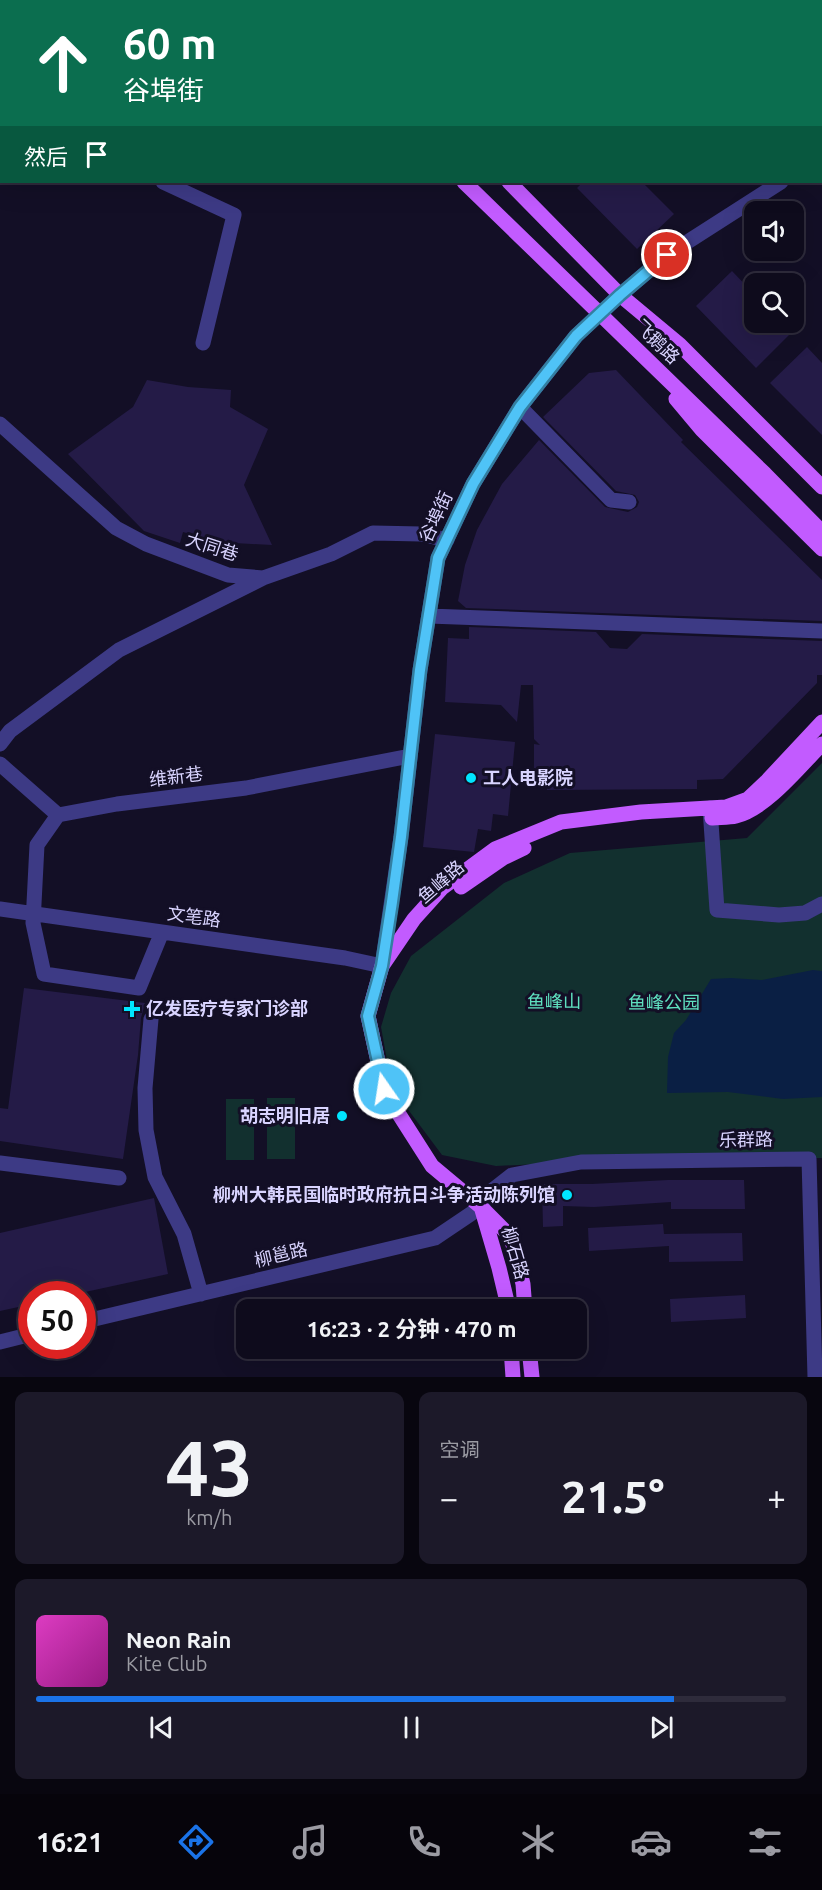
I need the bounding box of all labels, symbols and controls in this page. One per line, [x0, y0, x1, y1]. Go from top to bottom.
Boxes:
text: 60 m [123, 20, 217, 67]
icon: ahead [24, 24, 102, 102]
text: 谷埠街 [123, 75, 204, 105]
icon: arrive [80, 138, 113, 171]
text: 然后 [24, 144, 68, 169]
map controls [744, 201, 804, 333]
button: sound [744, 201, 804, 261]
pin [641, 229, 692, 280]
icon: arrive [650, 238, 683, 271]
button: search [744, 273, 804, 333]
street label: 飞鹅路 [631, 315, 684, 367]
street label: 谷埠街 [415, 488, 456, 545]
street label: 大同巷 [184, 528, 241, 564]
street label: 维新巷 [148, 763, 204, 789]
place label: 工人电影院 [483, 767, 573, 787]
marker: 工人电影院 [464, 771, 478, 785]
street label: 鱼峰路 [413, 856, 467, 907]
street label: 文笔路 [166, 902, 222, 930]
park label: 鱼峰山 [527, 991, 581, 1011]
park label: 鱼峰公园 [628, 992, 700, 1012]
place label: 亿发医疗专家门诊部 [146, 998, 308, 1018]
marker: 亿发医疗专家门诊部 [123, 1000, 141, 1018]
position arrow [352, 1057, 416, 1121]
place label: 胡志明旧居 [240, 1105, 330, 1125]
marker: 胡志明旧居 [335, 1109, 349, 1123]
street label: 乐群路 [719, 1129, 773, 1149]
place label: 柳州大韩民国临时政府抗日斗争活动陈列馆 [213, 1184, 555, 1204]
marker: 柳州大韩民国临时政府抗日斗争活动陈列馆 [560, 1188, 574, 1202]
street label: 柳石路 [499, 1224, 533, 1281]
street label: 柳邕路 [252, 1238, 309, 1270]
speed limit sign: 50 [18, 1281, 96, 1359]
text: 16:23 · 2 分钟 · 470 m [307, 1316, 516, 1341]
text: 43 [165, 1423, 253, 1511]
text: 空调 [440, 1438, 480, 1461]
text: 21.5° [561, 1471, 664, 1522]
text: − [440, 1479, 458, 1516]
text: + [767, 1479, 786, 1516]
text: km/h [186, 1506, 232, 1529]
text: Neon Rain [126, 1627, 231, 1652]
text: Kite Club [126, 1652, 208, 1675]
icon: previous [145, 1711, 178, 1744]
icon: pause [395, 1711, 428, 1744]
icon: next [645, 1711, 678, 1744]
icon: directions [175, 1821, 217, 1863]
icon: music [289, 1821, 331, 1863]
icon: phone [403, 1821, 445, 1863]
icon: climate [517, 1821, 559, 1863]
icon: car [630, 1821, 672, 1863]
icon: filters [744, 1821, 786, 1863]
text: 16:21 [36, 1827, 103, 1857]

